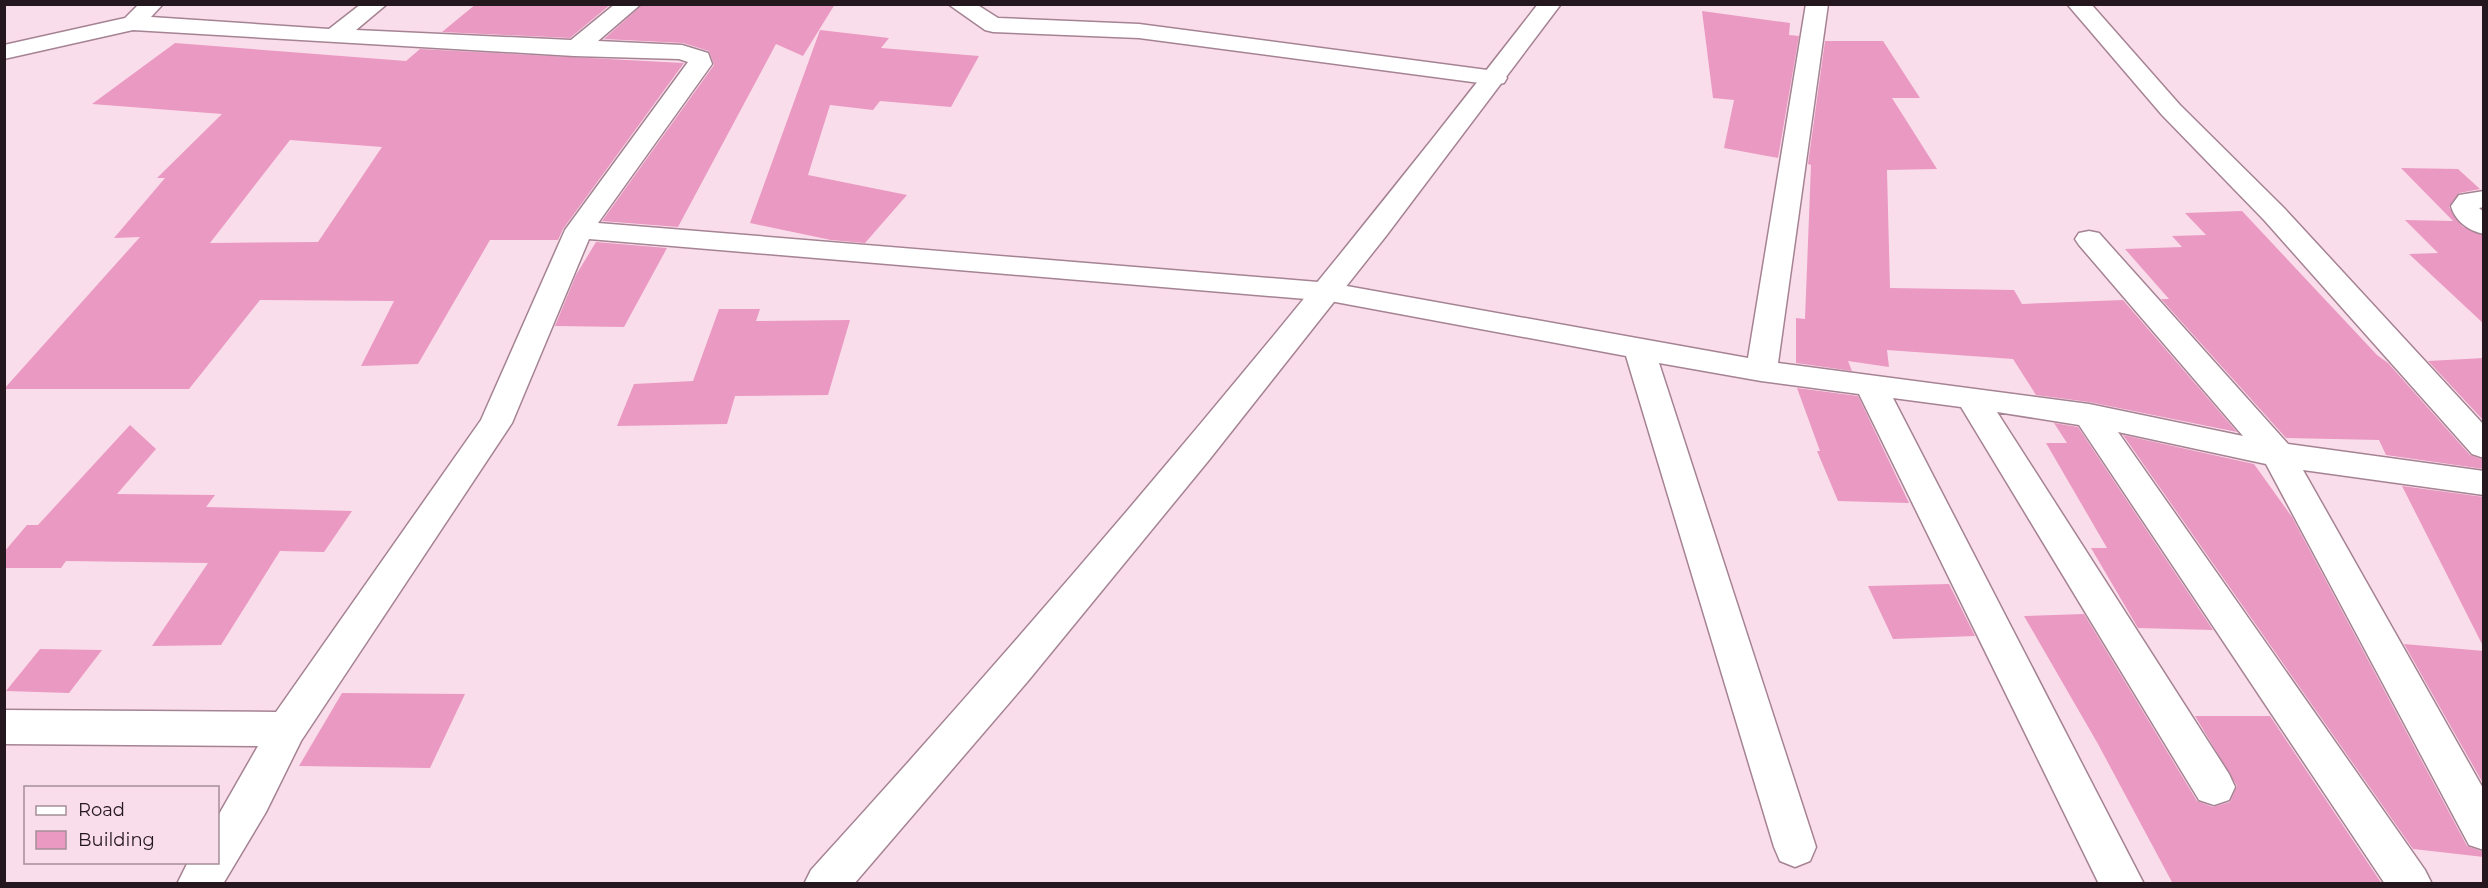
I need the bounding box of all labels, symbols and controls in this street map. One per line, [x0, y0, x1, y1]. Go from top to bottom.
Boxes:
legend [24, 786, 219, 864]
text: Road [78, 799, 125, 821]
text: Building [78, 829, 155, 851]

